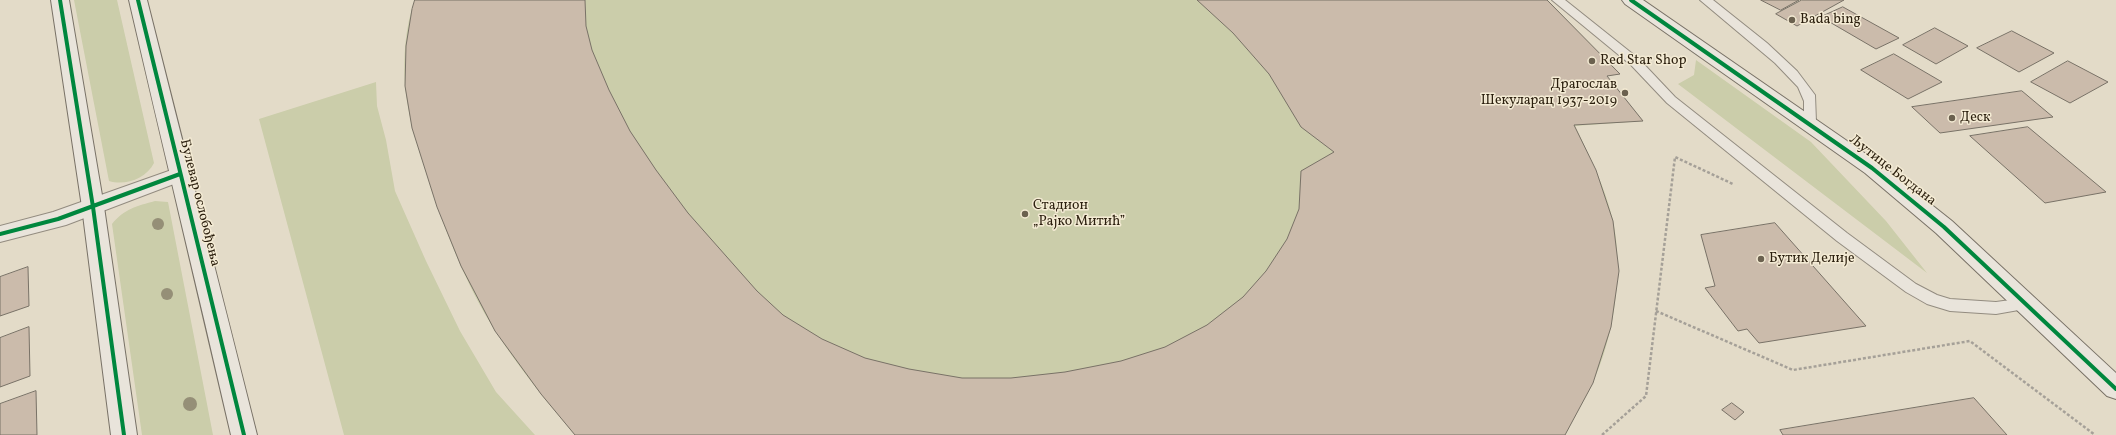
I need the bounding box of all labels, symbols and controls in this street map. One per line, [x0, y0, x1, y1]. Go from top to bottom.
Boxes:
place label: Bada bing [1800, 12, 1861, 28]
marker: Bada bing [1787, 15, 1797, 25]
place label: Red Star Shop [1600, 53, 1686, 69]
marker: Red Star Shop [1587, 56, 1597, 66]
place label: Драгослав Шекуларац 1937-2019 [1481, 77, 1617, 110]
marker: Драгослав Шекуларац 1937-2019 [1620, 88, 1630, 98]
place label: Деск [1960, 110, 1991, 126]
marker: Деск [1947, 113, 1957, 123]
street label: Љутице Богдана [1845, 132, 1939, 210]
street label: Булевар ослобођења [175, 138, 223, 268]
place label: Стадион „Рајко Митић” [1033, 198, 1125, 230]
marker: Стадион „Рајко Митић” [1020, 209, 1030, 219]
place label: Бутик Делије [1769, 251, 1855, 267]
marker: Бутик Делије [1756, 254, 1766, 264]

